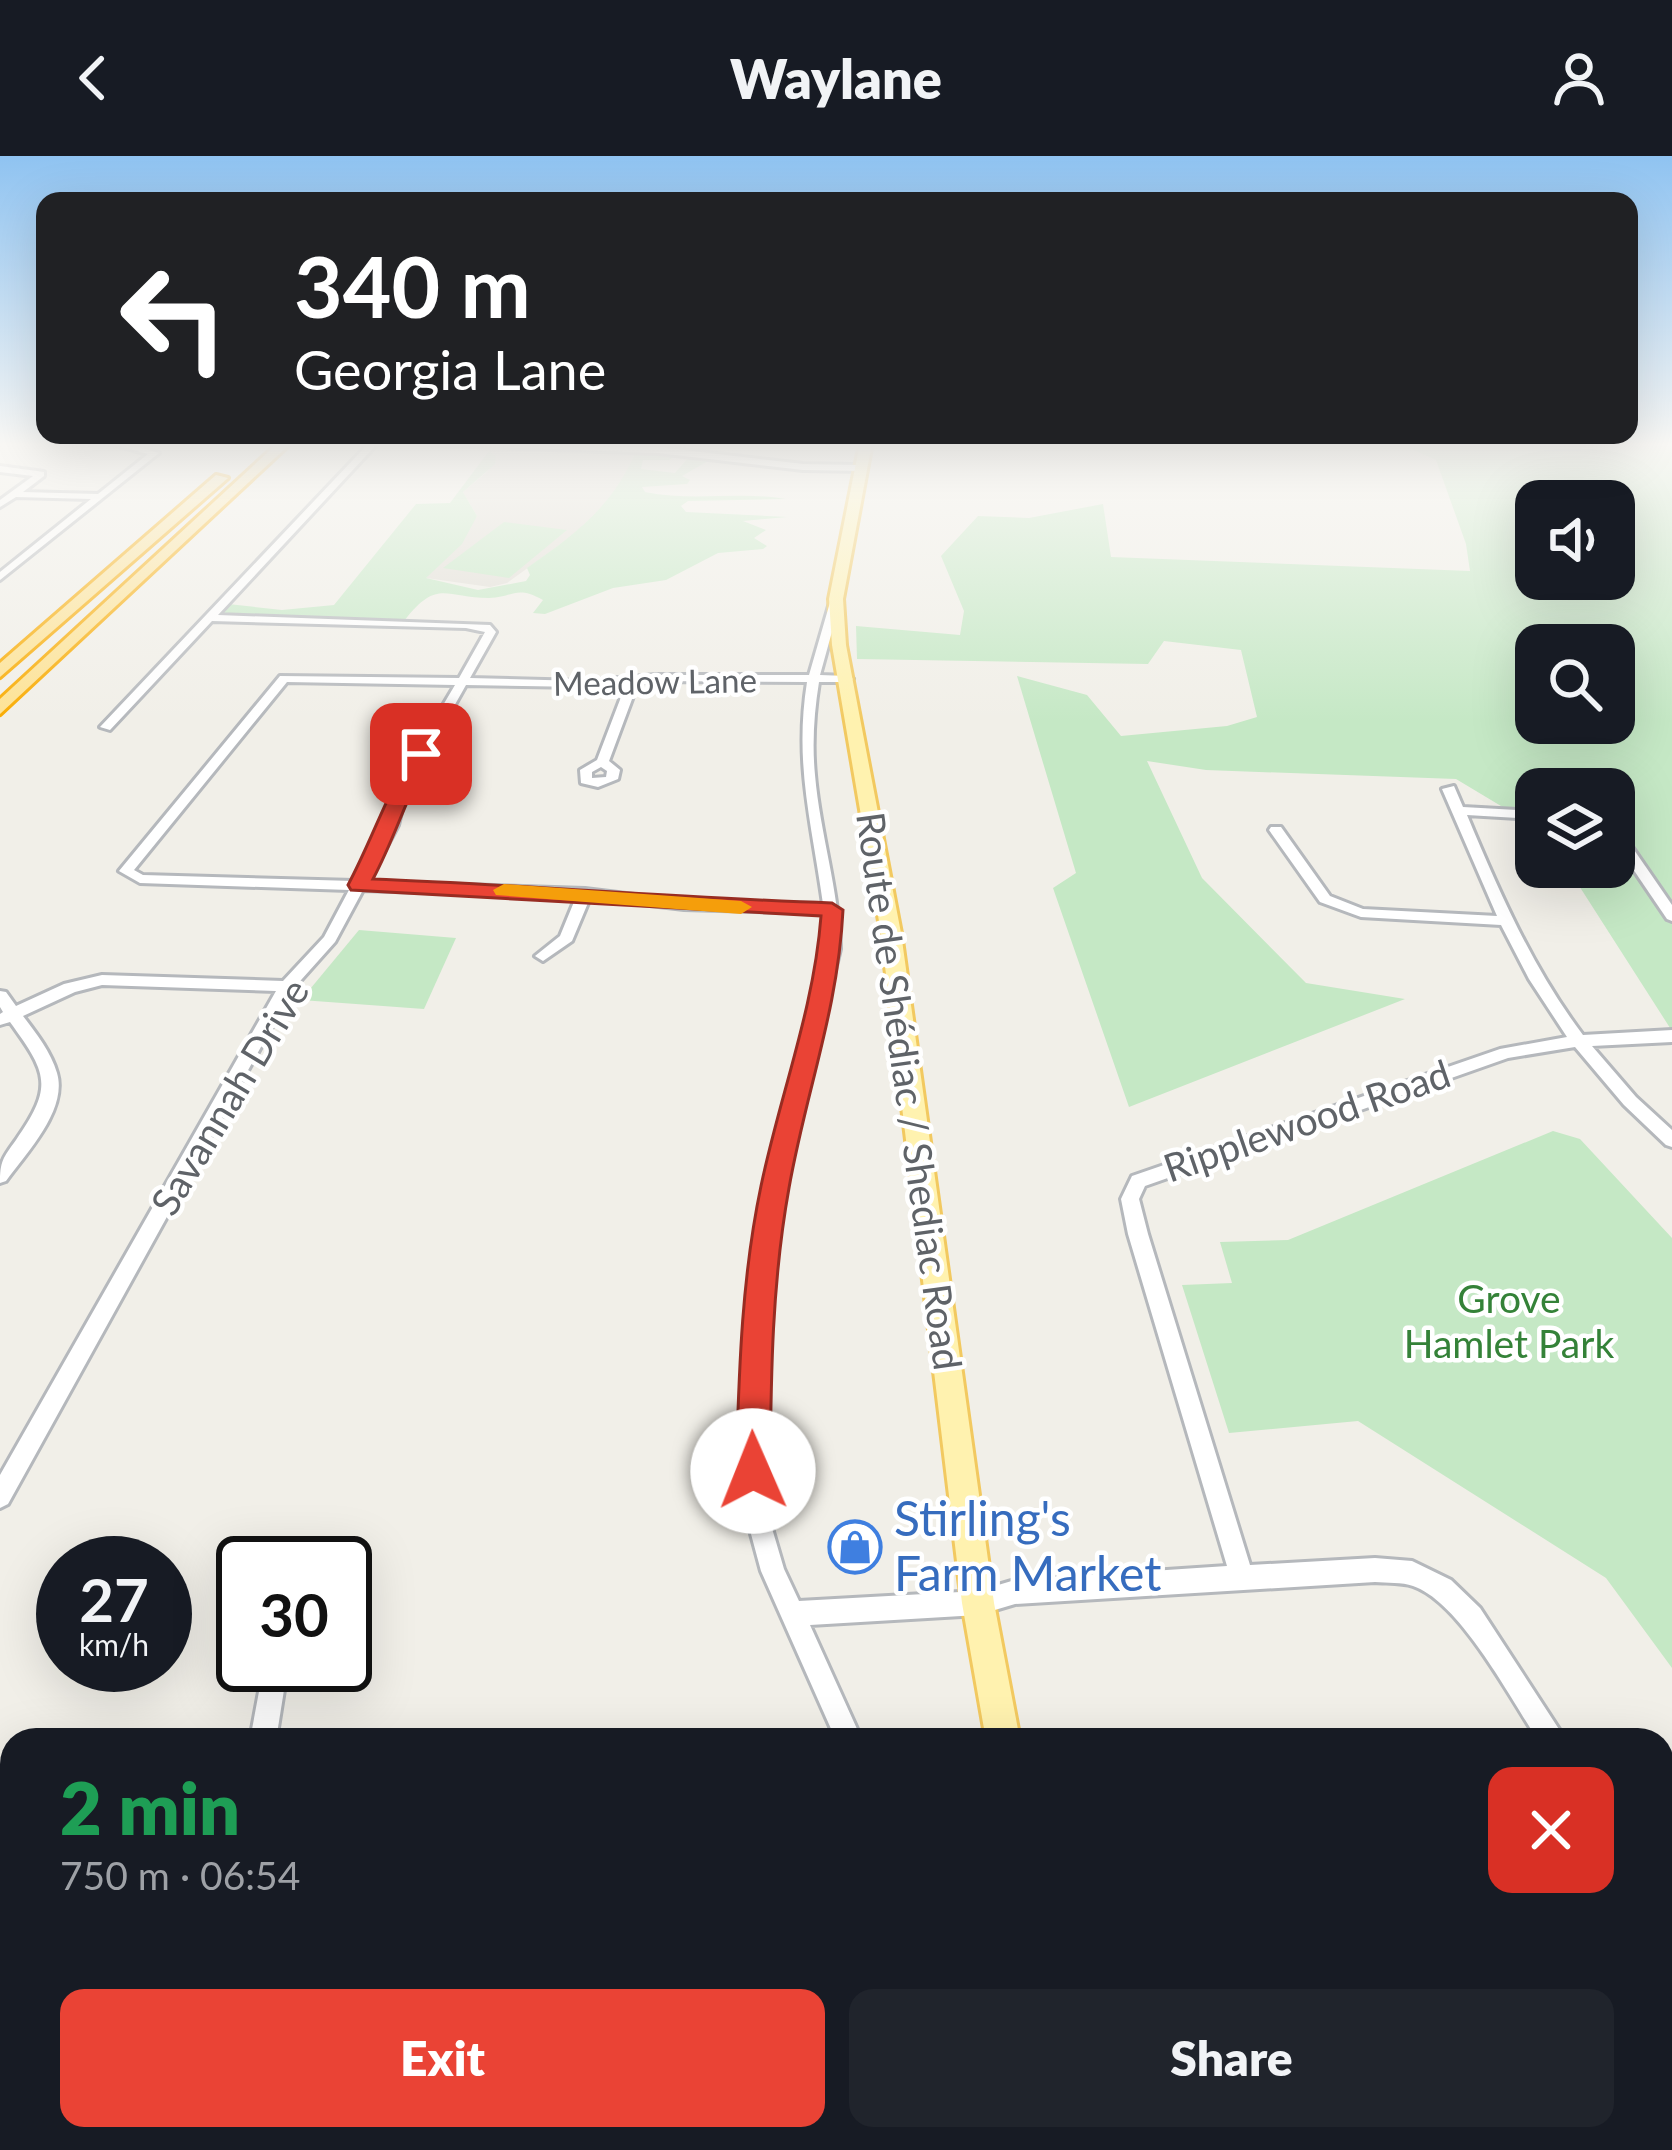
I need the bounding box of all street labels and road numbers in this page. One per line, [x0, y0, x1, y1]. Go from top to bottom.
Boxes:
street label: Meadow Lane [553, 659, 757, 703]
street label: Route de Shédiac / Shediac Road [848, 809, 972, 1373]
street label: Savannah Drive [141, 970, 318, 1223]
street label: Ripplewood Road [1157, 1050, 1456, 1191]

